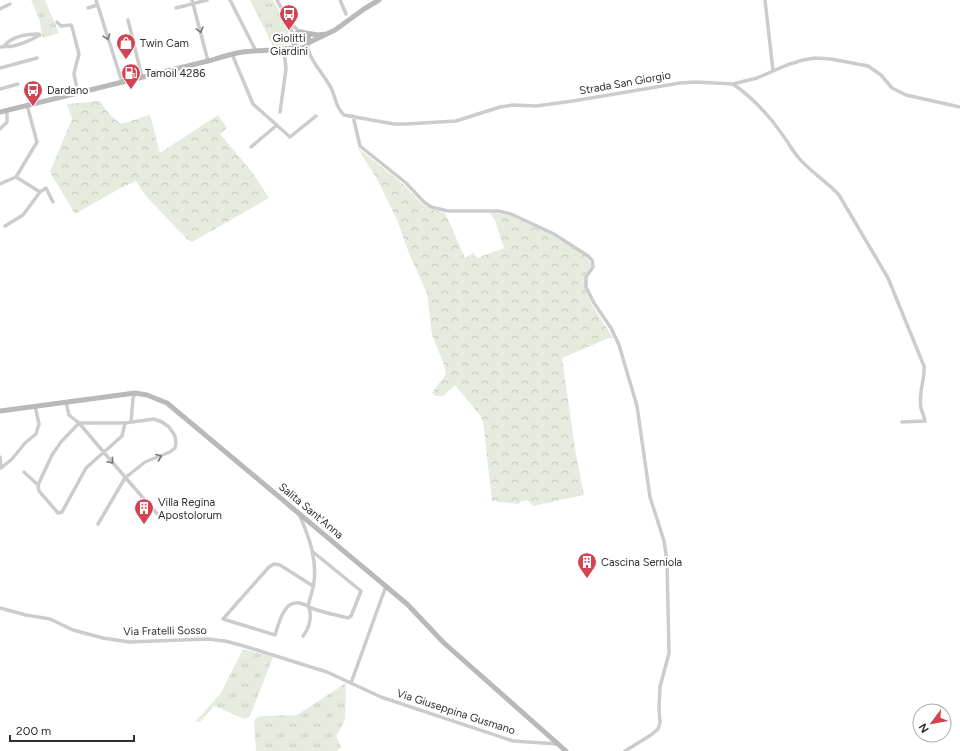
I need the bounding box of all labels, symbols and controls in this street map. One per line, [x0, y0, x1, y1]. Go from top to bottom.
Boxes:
bus stop icon: Giolitti Giardini [278, 3, 300, 31]
one-way arrow [195, 27, 204, 34]
shop icon: Twin Cam [115, 32, 137, 60]
place label: Giolitti Giardini [270, 32, 308, 58]
one-way arrow [103, 34, 111, 41]
place label: Twin Cam [140, 37, 189, 50]
fuel station icon: Tamoil 4286 [120, 62, 142, 90]
place label: Tamoil 4286 [145, 67, 205, 80]
street label: Strada San Giorgio [578, 69, 672, 97]
bus stop icon: Dardano [22, 79, 44, 107]
place label: Dardano [47, 84, 88, 97]
one-way arrow [155, 453, 162, 461]
one-way arrow [107, 457, 114, 464]
street label: Salita Sant'Anna [276, 480, 346, 542]
place label: Villa Regina Apostolorum [158, 496, 222, 522]
building icon: Villa Regina Apostolorum [133, 497, 155, 525]
building icon: Cascina Serniola [576, 551, 598, 579]
place label: Cascina Serniola [601, 556, 682, 569]
street label: Via Fratelli Sosso [123, 624, 207, 638]
street label: Via Giuseppina Gusmano [395, 687, 517, 737]
north arrow [912, 703, 952, 743]
scale bar [10, 717, 134, 743]
text: N [916, 721, 932, 735]
text: 200 m [16, 724, 51, 738]

